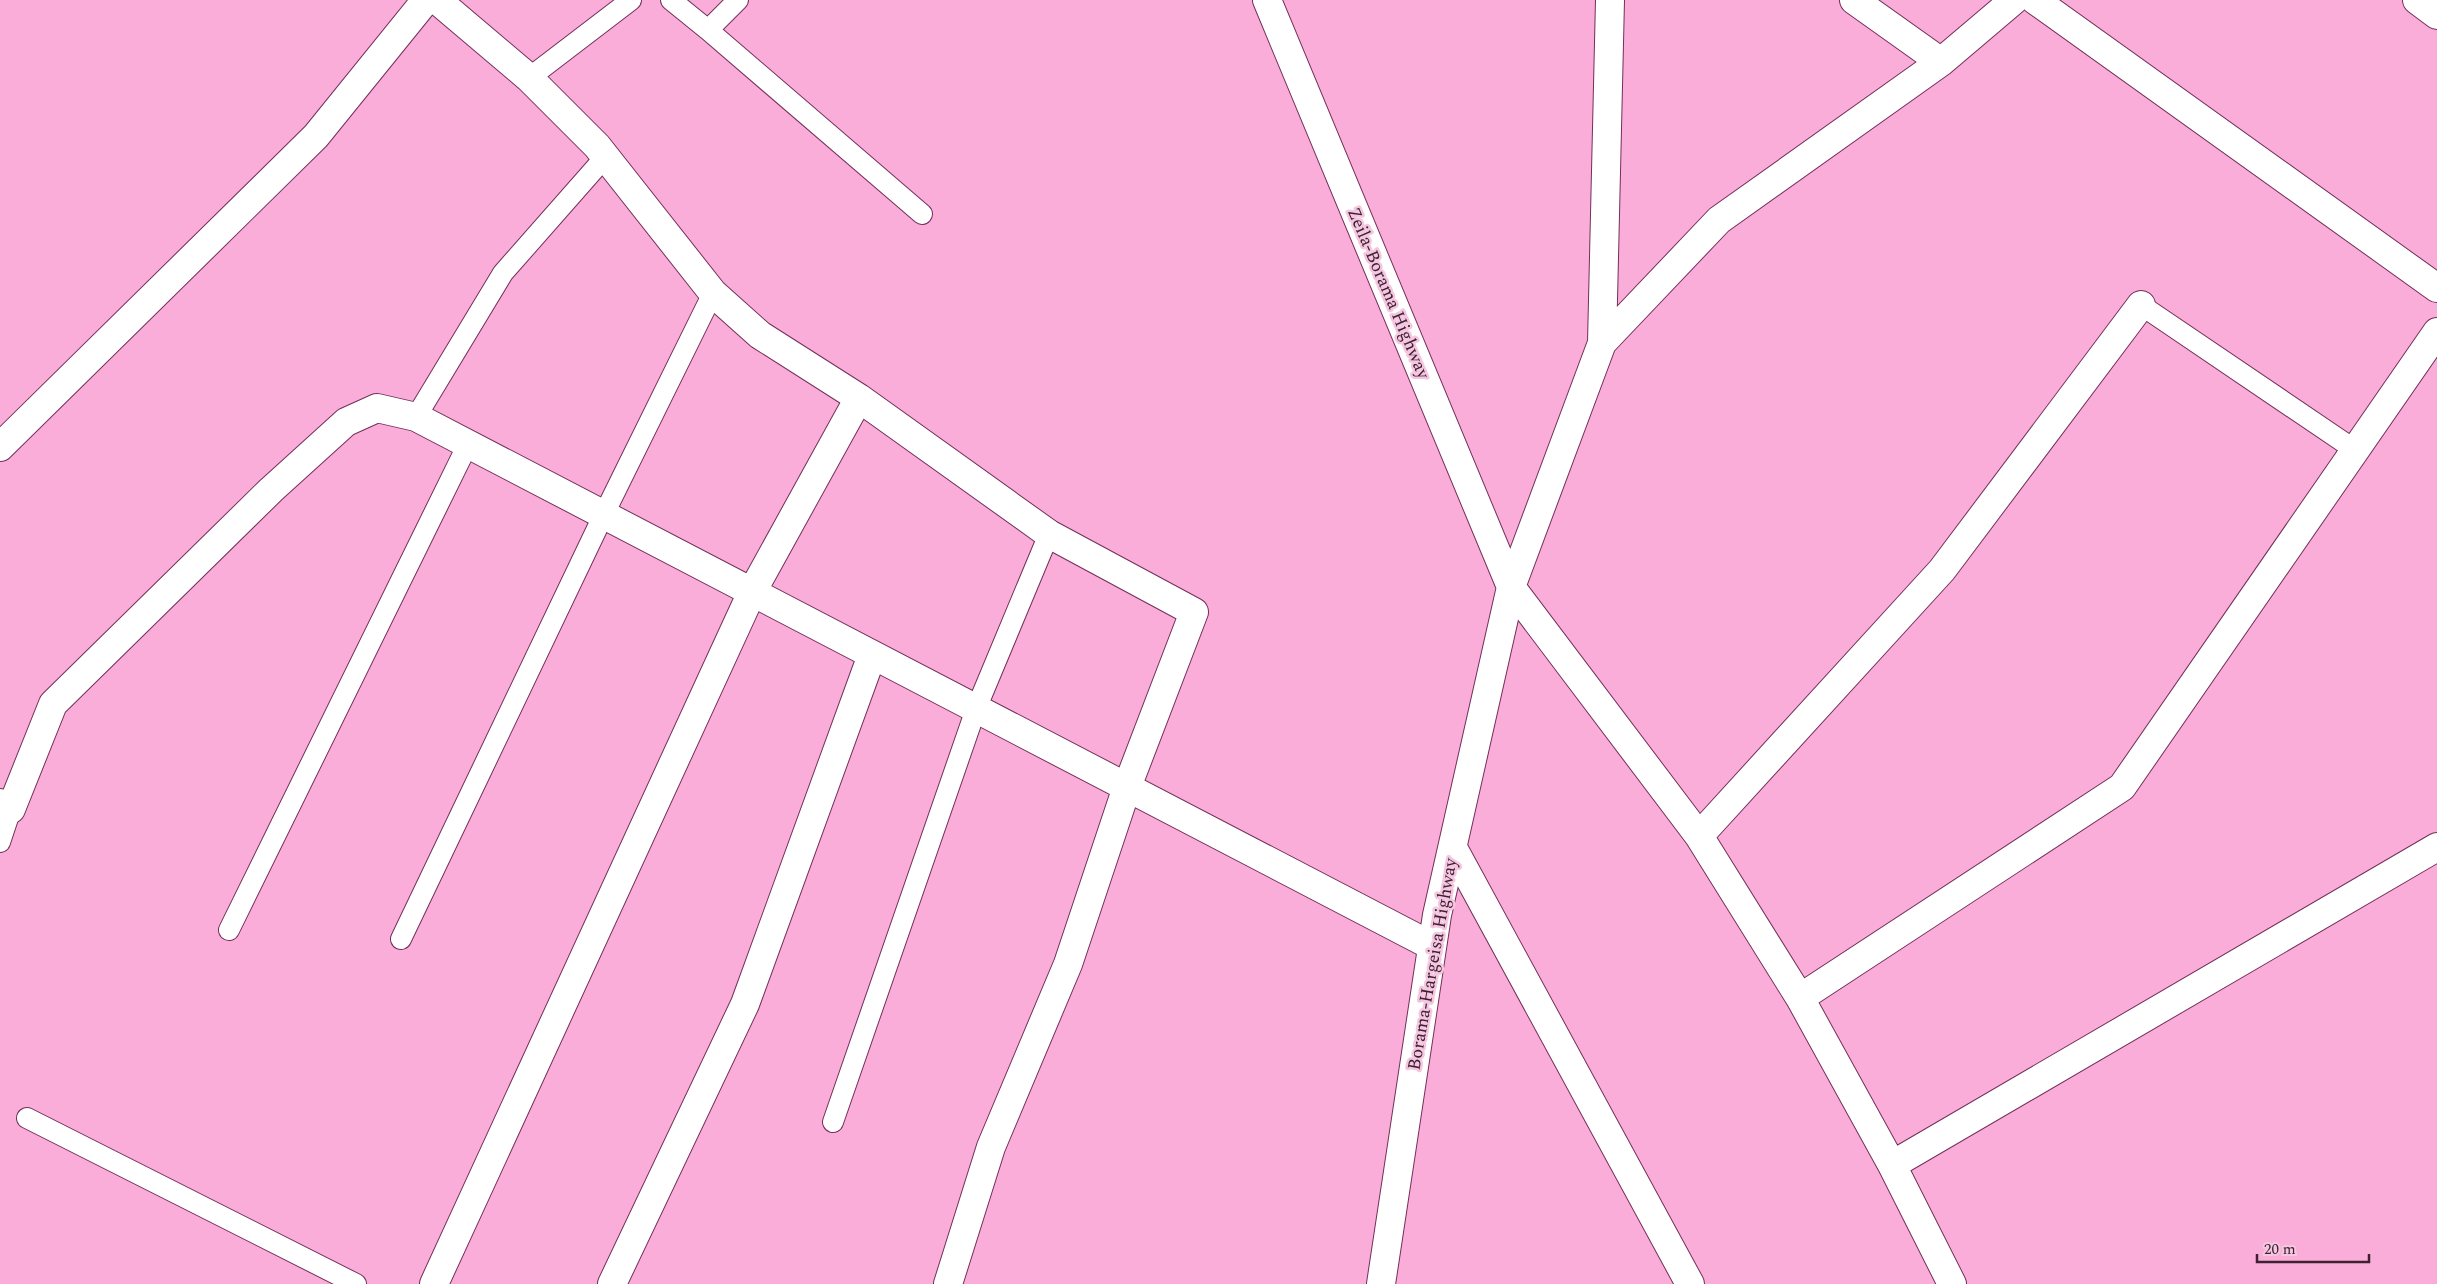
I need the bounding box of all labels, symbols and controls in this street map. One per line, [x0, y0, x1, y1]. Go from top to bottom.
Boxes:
street label: Zeila-Borama Highway [1340, 203, 1437, 384]
street label: Borama-Hargeisa Highway [1401, 854, 1465, 1072]
scale bar [2257, 1232, 2370, 1264]
text: 20 m [2264, 1238, 2296, 1261]

